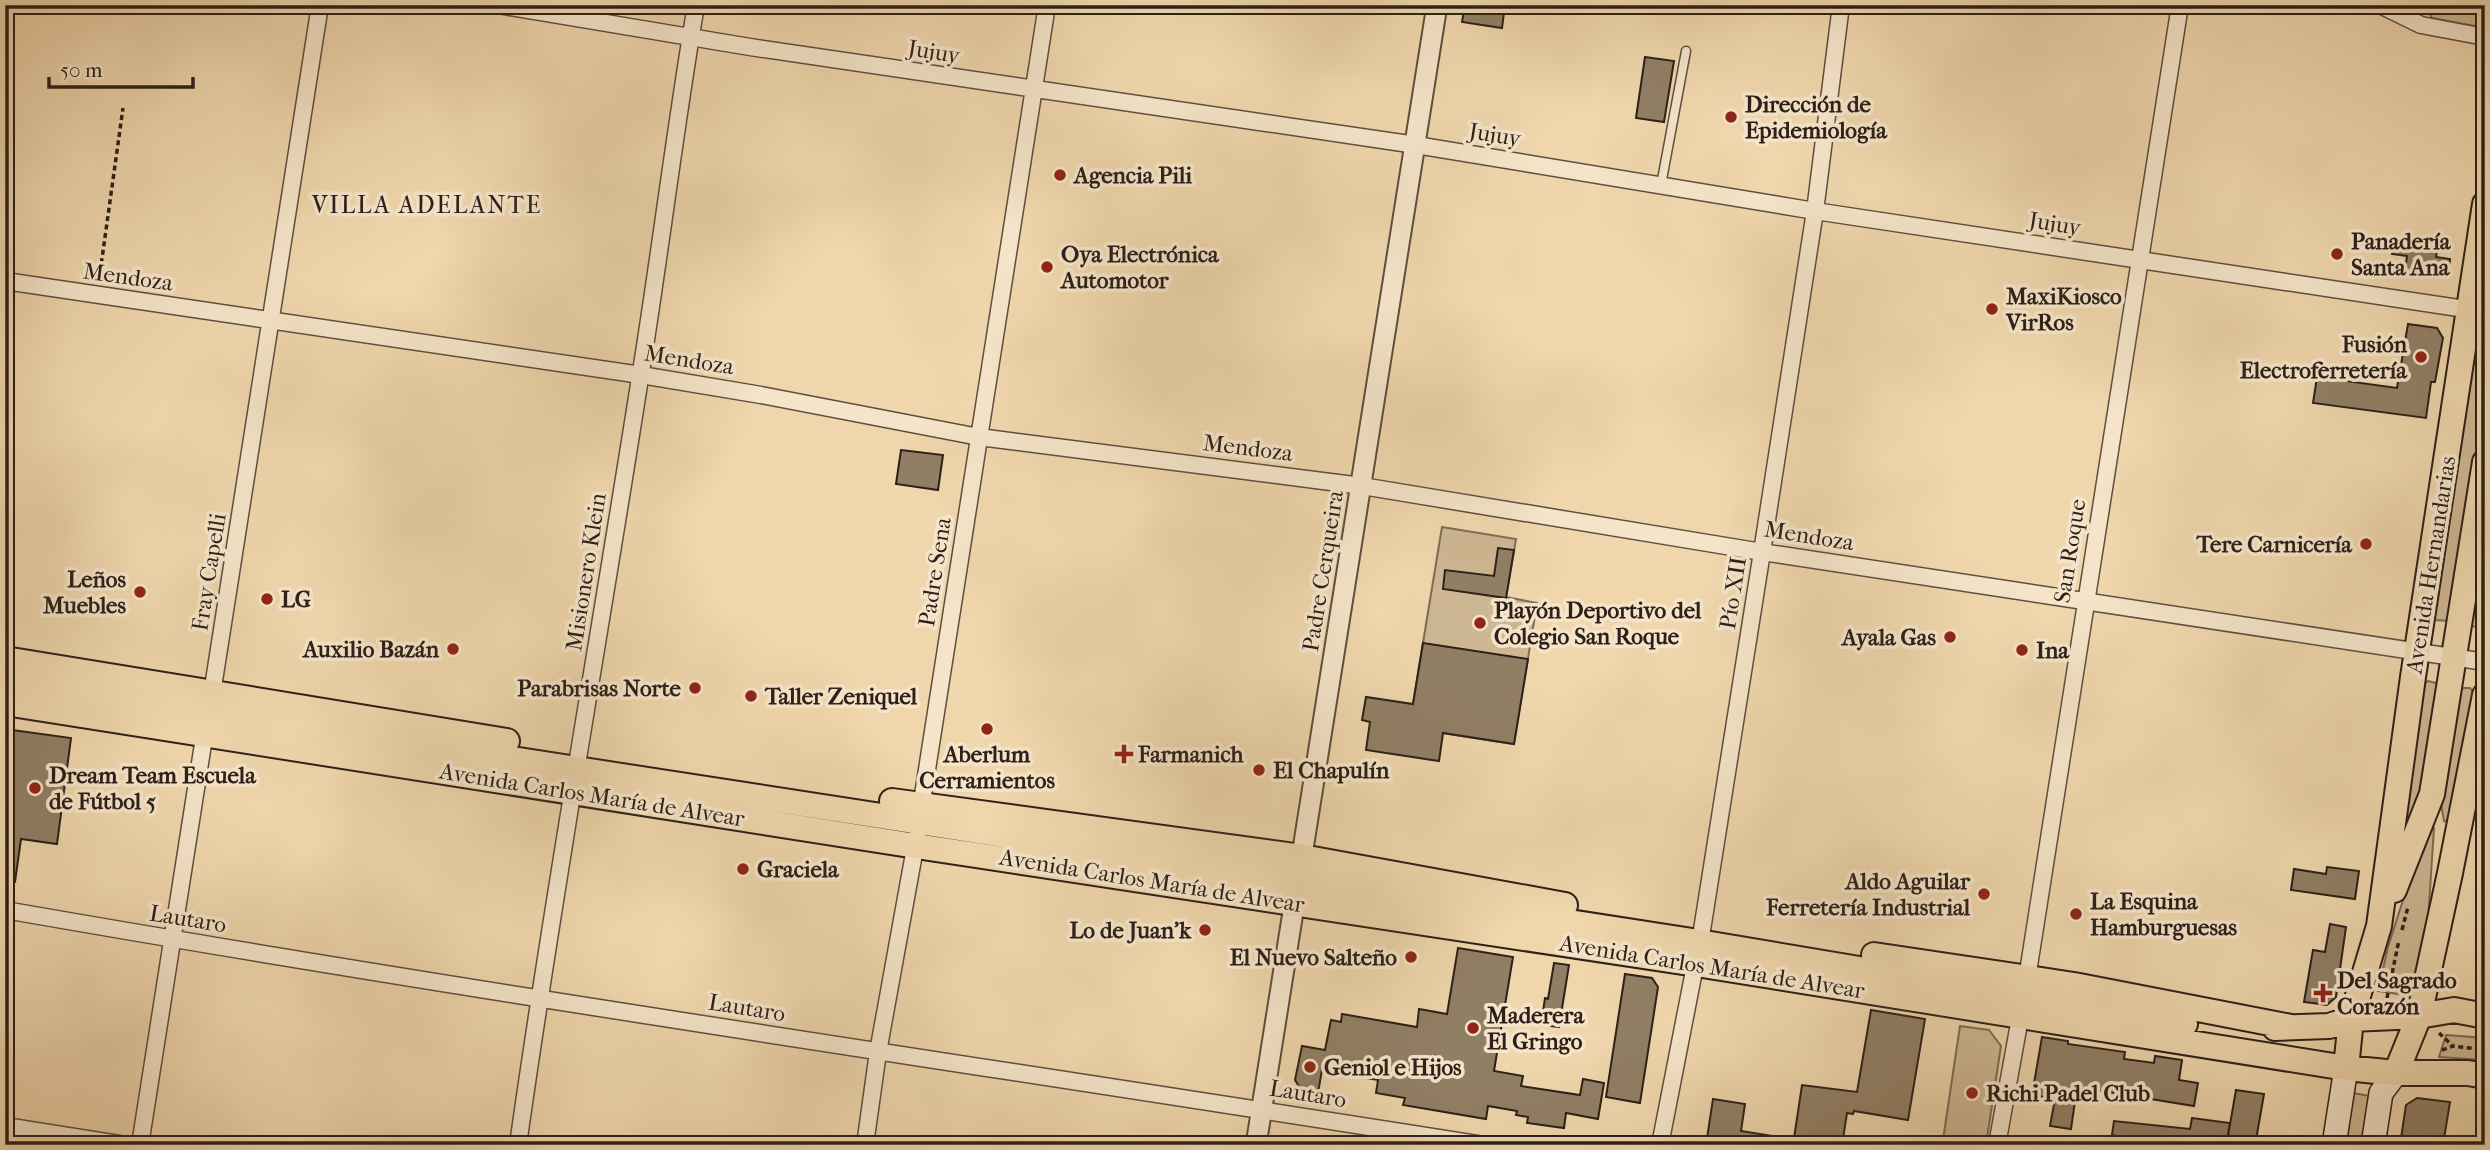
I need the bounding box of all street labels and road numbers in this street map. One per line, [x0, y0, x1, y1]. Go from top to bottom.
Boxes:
street label: Jujuy [904, 34, 963, 70]
street label: Jujuy [1465, 117, 1524, 153]
street label: Jujuy [2025, 206, 2084, 242]
street label: Mendoza [81, 257, 175, 297]
street label: Mendoza [642, 340, 736, 380]
street label: Mendoza [1202, 429, 1295, 467]
street label: Avenida Hernandarias [2400, 454, 2462, 677]
street label: Padre Cerqueira [1297, 488, 1349, 653]
street label: Misionero Klein [560, 490, 612, 653]
street label: San Roque [2048, 497, 2092, 605]
street label: Fray Capelli [186, 511, 232, 633]
street label: Padre Sena [913, 515, 957, 628]
street label: Mendoza [1762, 516, 1856, 556]
street label: Pío XII [1714, 555, 1752, 631]
street label: Avenida Carlos María de Alvear [437, 757, 747, 832]
street label: Avenida Carlos María de Alvear [997, 843, 1307, 918]
street label: Lautaro [148, 900, 228, 938]
street label: Avenida Carlos María de Alvear [1557, 929, 1867, 1004]
street label: Lautaro [707, 989, 787, 1027]
street label: Lautaro [1268, 1075, 1348, 1113]

